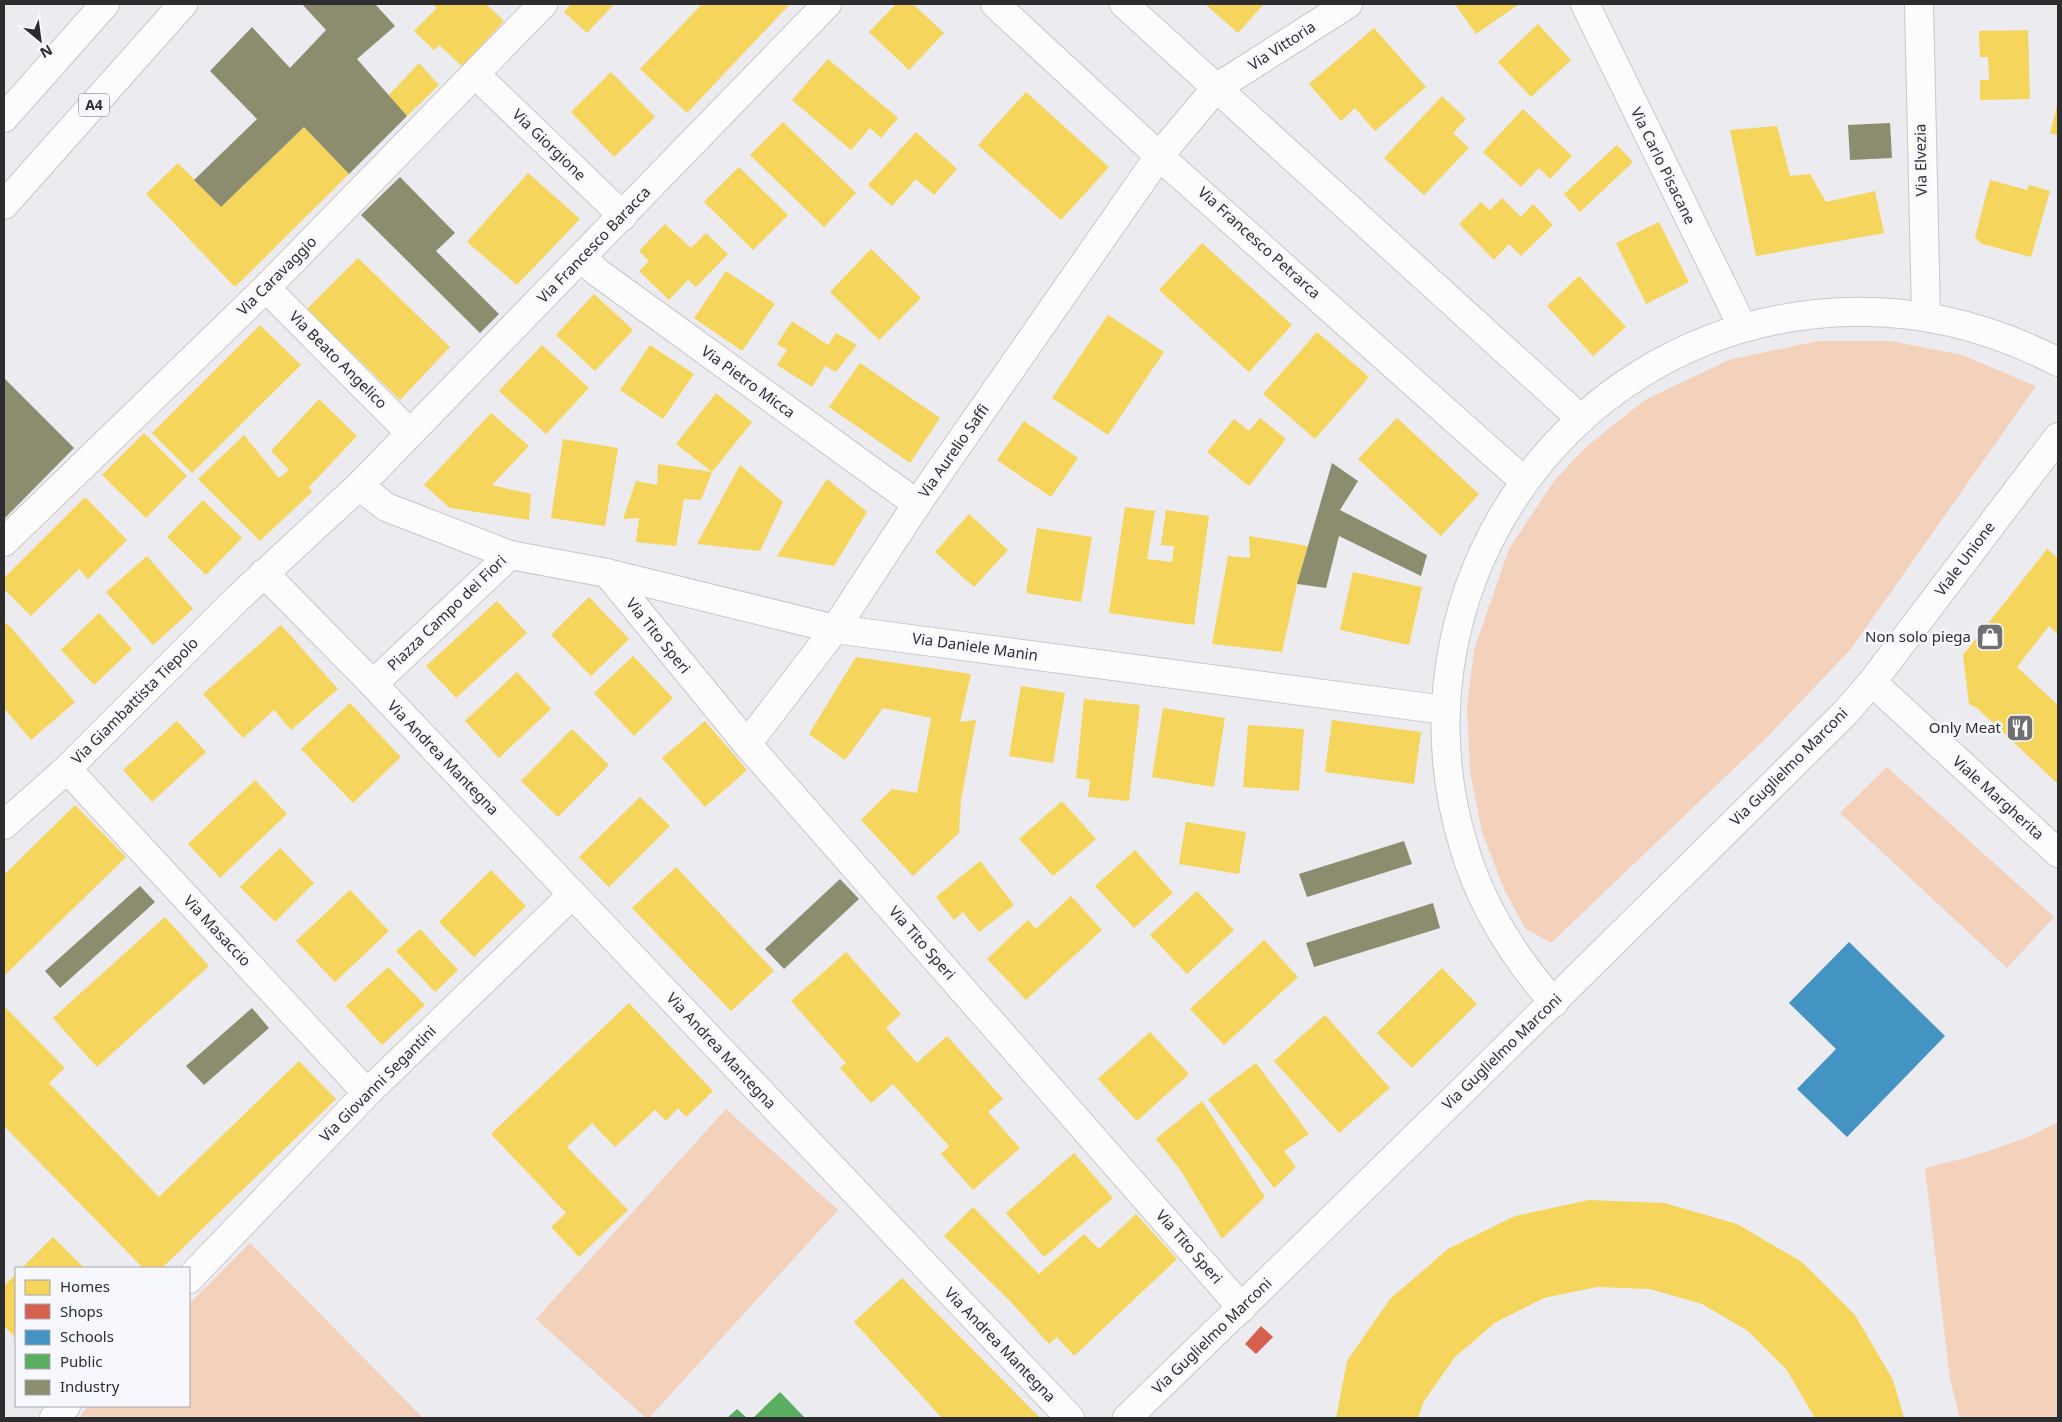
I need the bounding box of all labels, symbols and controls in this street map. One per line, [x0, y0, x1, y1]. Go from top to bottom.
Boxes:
north arrow [15, 15, 65, 65]
street label: Via Vittoria [1244, 16, 1319, 74]
text: N [37, 41, 56, 63]
road number: A4 [79, 94, 109, 116]
street label: Via Giorgione [509, 104, 591, 184]
street label: Via Carlo Pisacane [1627, 104, 1701, 227]
street label: Via Elvezia [1909, 124, 1931, 197]
street label: Via Francesco Baracca [532, 182, 654, 307]
street label: Via Francesco Petrarca [1194, 182, 1325, 303]
street label: Via Caravaggio [232, 231, 320, 319]
street label: Via Beato Angelico [285, 306, 392, 413]
street label: Via Pietro Micca [698, 340, 799, 422]
street label: Via Aurelio Saffi [913, 400, 993, 501]
street label: Viale Unione [1930, 517, 1999, 600]
street label: Piazza Campo dei Fiori [382, 550, 510, 674]
street label: Via Tito Speri [622, 593, 695, 677]
shop icon: Non solo piega [1975, 622, 2005, 652]
place label: Non solo piega [1865, 626, 1971, 646]
street label: Via Daniele Manin [911, 627, 1039, 665]
street label: Via Giambattista Tiepolo [67, 633, 202, 768]
street label: Via Andrea Mantegna [384, 696, 504, 819]
street label: Via Guglielmo Marconi [1725, 703, 1852, 830]
restaurant icon: Only Meat [2005, 713, 2035, 743]
place label: Only Meat [1929, 717, 2002, 737]
street label: Viale Margherita [1949, 751, 2049, 844]
street label: Via Masaccio [180, 891, 256, 970]
street label: Via Tito Speri [885, 901, 960, 984]
street label: Via Andrea Mantegna [663, 988, 781, 1113]
street label: Via Guglielmo Marconi [1437, 989, 1565, 1114]
street label: Via Giovanni Segantini [315, 1021, 440, 1146]
street label: Via Tito Speri [1152, 1205, 1227, 1288]
legend [15, 1267, 190, 1407]
street label: Via Guglielmo Marconi [1147, 1273, 1275, 1398]
text: Homes [60, 1276, 110, 1296]
street label: Via Andrea Mantegna [941, 1283, 1061, 1406]
text: Shops [60, 1301, 103, 1321]
text: Schools [60, 1326, 114, 1346]
text: Public [60, 1351, 103, 1371]
text: Industry [60, 1376, 120, 1396]

